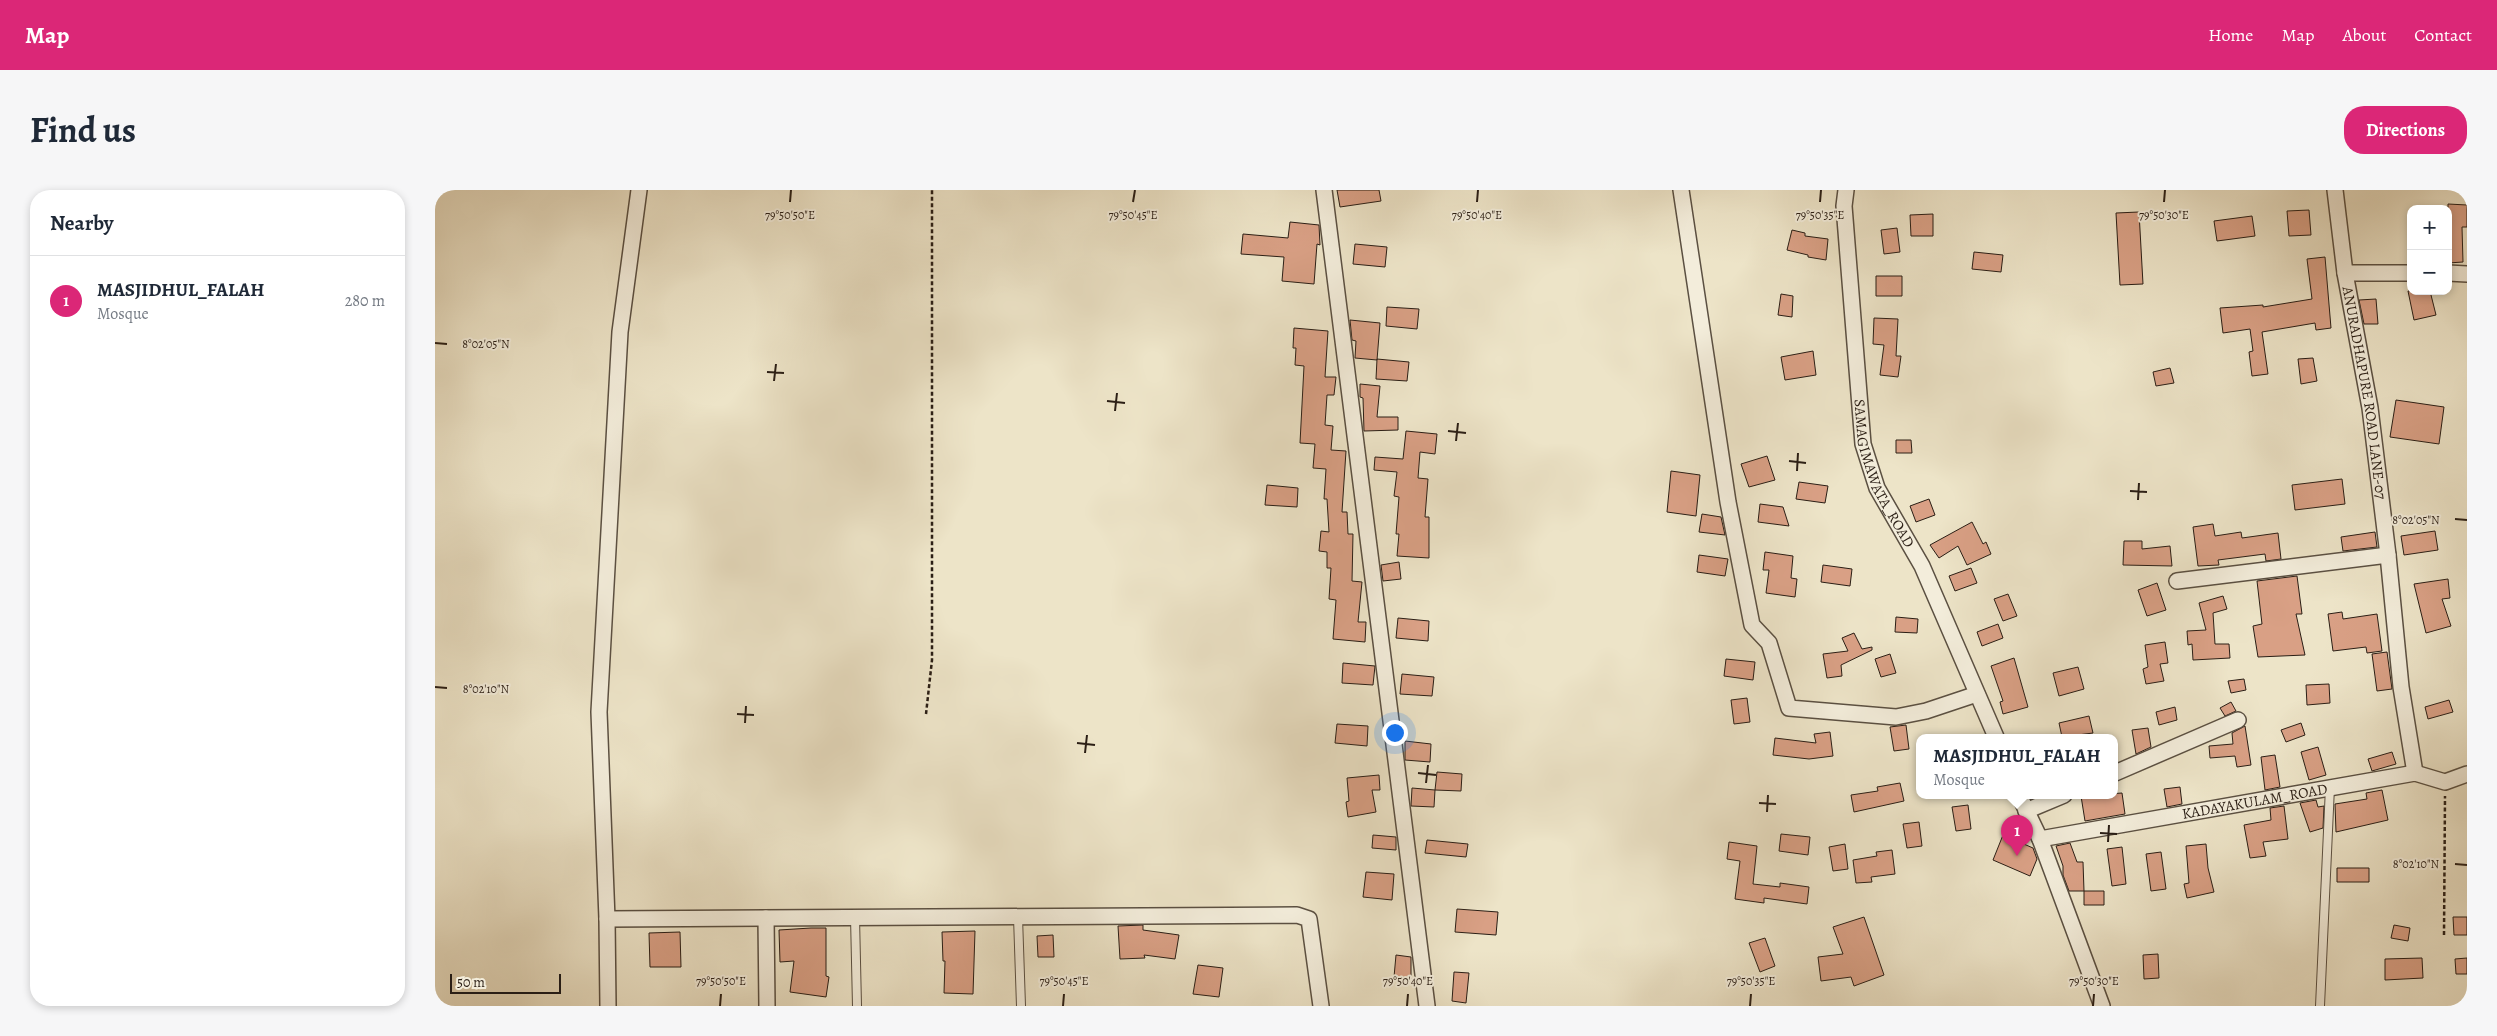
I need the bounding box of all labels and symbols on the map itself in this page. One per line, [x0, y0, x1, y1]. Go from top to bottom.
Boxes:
text: 79°50'50"E [765, 207, 815, 223]
text: 79°50'45"E [1108, 207, 1158, 223]
text: 79°50'40"E [1452, 207, 1502, 223]
text: 79°50'35"E [1796, 207, 1844, 223]
text: 79°50'30"E [2139, 207, 2189, 223]
street label: ANURADHAPURE ROAD LANE-07 [2337, 284, 2391, 501]
text: 8°02'05"N [462, 336, 510, 352]
street label: SAMAGIMAWATA_ROAD [1849, 398, 1919, 551]
text: 8°02'05"N [2392, 512, 2440, 528]
text: 8°02'10"N [463, 681, 510, 697]
your location [1382, 720, 1408, 746]
street label: KADAYAKULAM_ROAD [2180, 779, 2329, 824]
pin: 1 [2001, 815, 2033, 856]
text: 8°02'10"N [2393, 856, 2440, 872]
scale bar [450, 971, 561, 994]
text: 79°50'50"E [696, 973, 746, 989]
text: 79°50'45"E [1039, 973, 1089, 989]
text: 79°50'40"E [1383, 973, 1433, 989]
text: 79°50'35"E [1727, 973, 1775, 989]
text: 79°50'30"E [2069, 973, 2119, 989]

